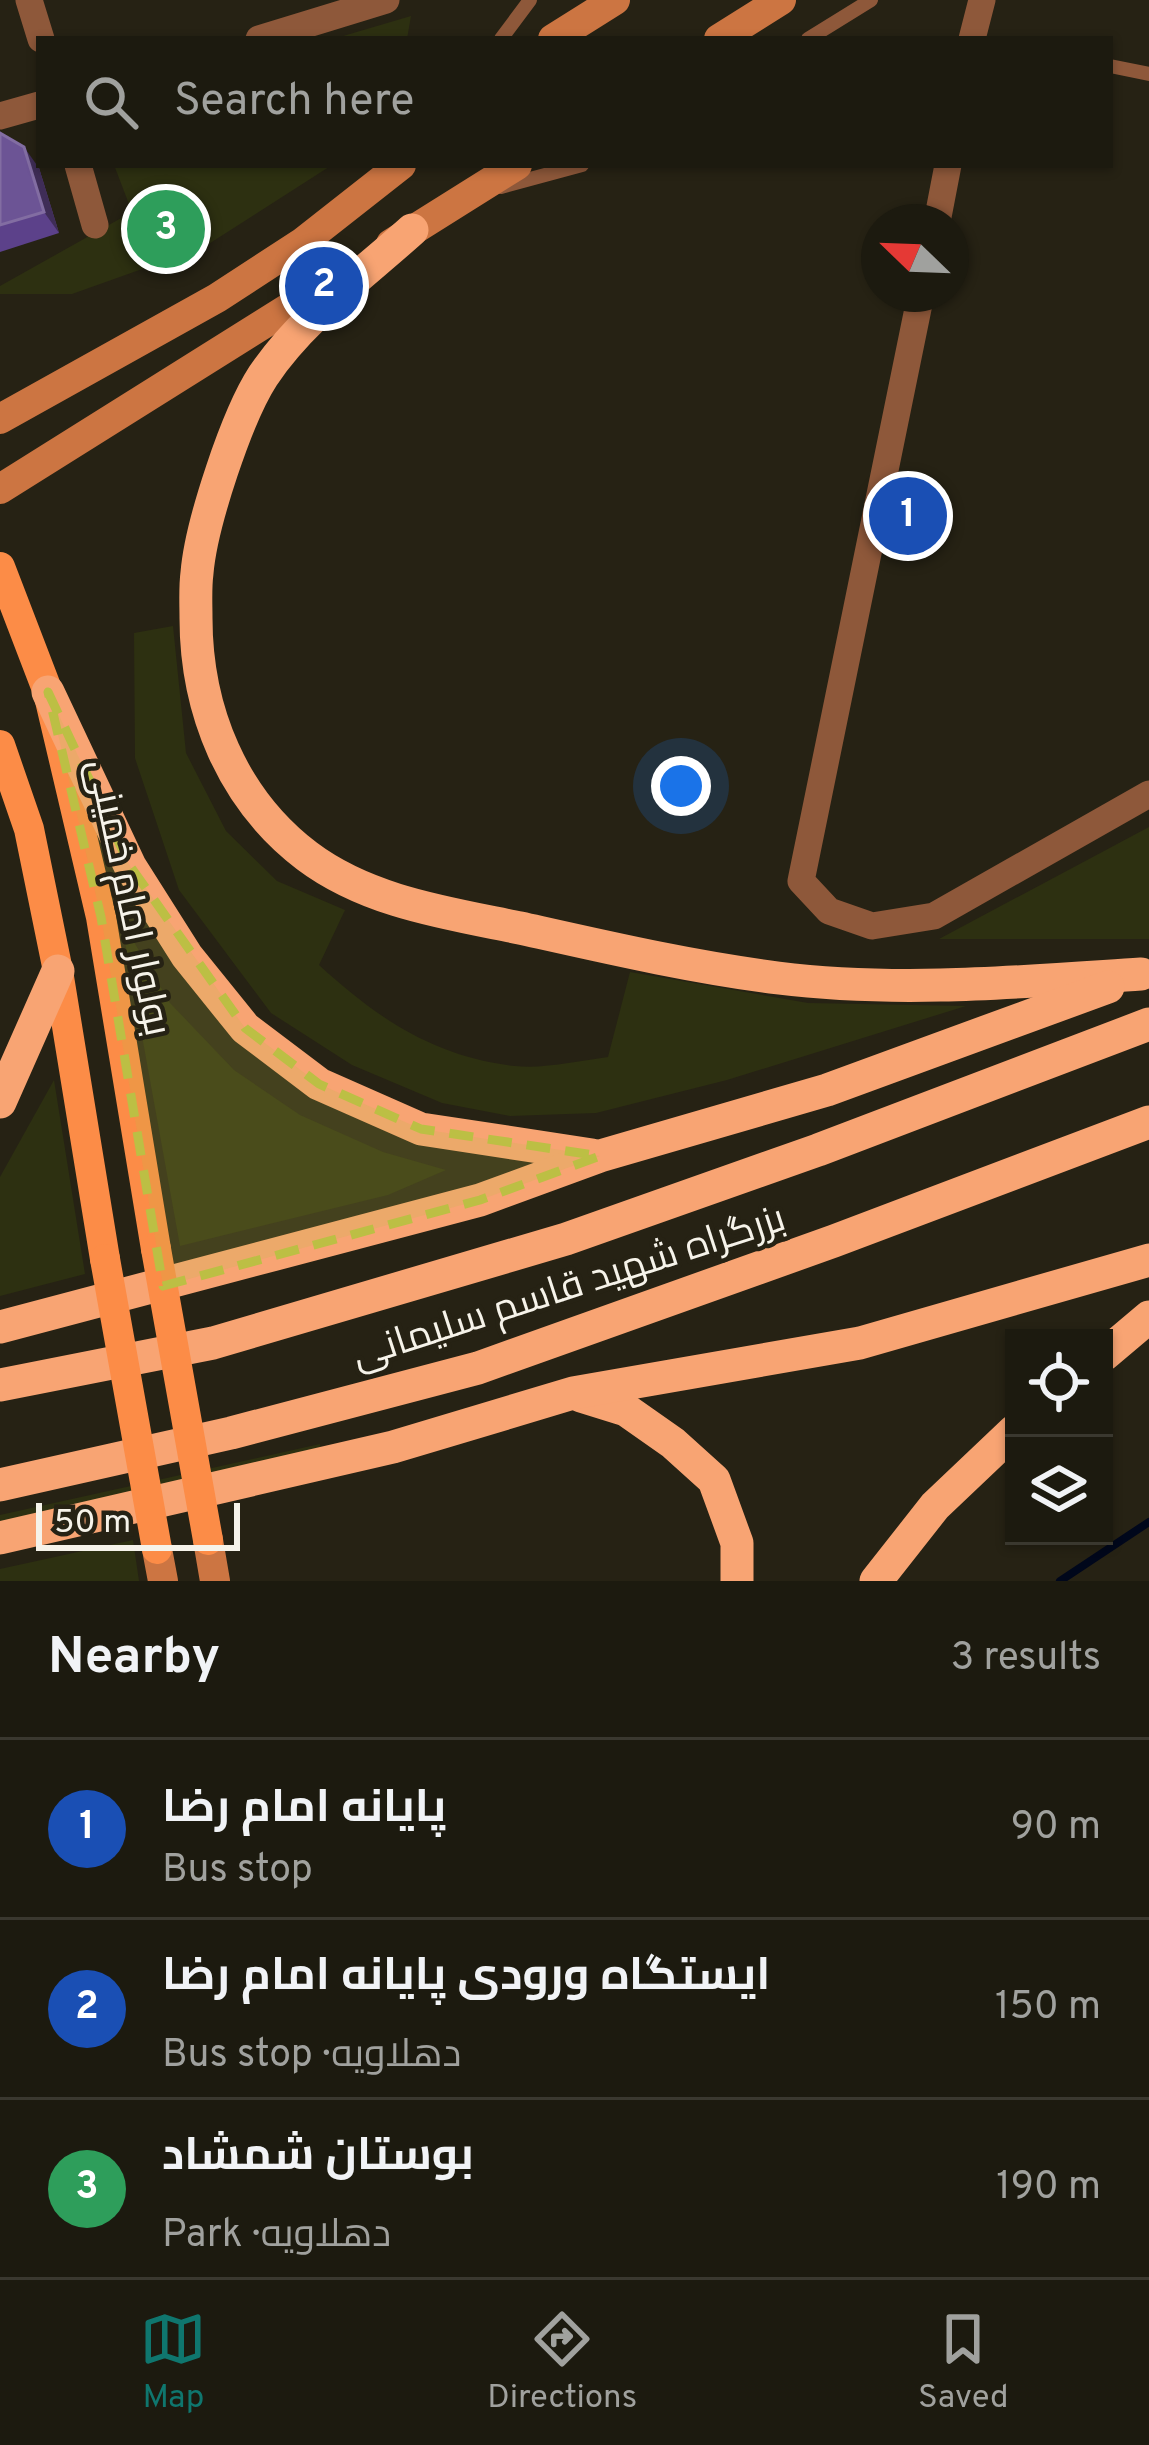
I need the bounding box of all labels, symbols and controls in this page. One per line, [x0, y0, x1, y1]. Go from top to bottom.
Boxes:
search box [36, 36, 1113, 168]
icon: search [78, 69, 144, 135]
text: Search here [174, 74, 414, 131]
pin: 3 [127, 184, 205, 274]
north arrow [861, 204, 969, 312]
pin: 2 [285, 241, 363, 331]
pin: 1 [869, 471, 947, 561]
street label: بولوار امام خمینی [73, 755, 180, 1041]
your location [651, 756, 711, 816]
street label: بزرگراه شهید قاسم سلیمانی [346, 1196, 792, 1383]
map controls [1005, 1329, 1113, 1545]
button: locate [1005, 1329, 1113, 1437]
button: layers [1005, 1437, 1113, 1545]
scale bar [36, 1497, 240, 1550]
text: 50 m [54, 1503, 131, 1545]
text: Nearby [48, 1627, 220, 1692]
text: 3 results [951, 1635, 1101, 1684]
text: پایانه امام رضا [162, 1781, 446, 1838]
text: 1 [79, 1804, 95, 1853]
text: 90 m [1011, 1804, 1101, 1853]
text: Bus stop [162, 1847, 313, 1896]
text: ایستگاه ورودی پایانه امام رضا [162, 1949, 770, 2006]
text: 2 [75, 1984, 99, 2033]
text: 150 m [995, 1984, 1101, 2033]
text: Bus stop · دهلاویه [162, 2032, 461, 2081]
text: بوستان شمشاد [162, 2129, 474, 2186]
text: 3 [75, 2164, 99, 2213]
text: 190 m [996, 2164, 1101, 2213]
text: Park · دهلاویه [162, 2212, 391, 2261]
tab: Map [140, 2306, 206, 2420]
tab: Directions [487, 2306, 637, 2420]
tab: Saved [918, 2306, 1009, 2420]

